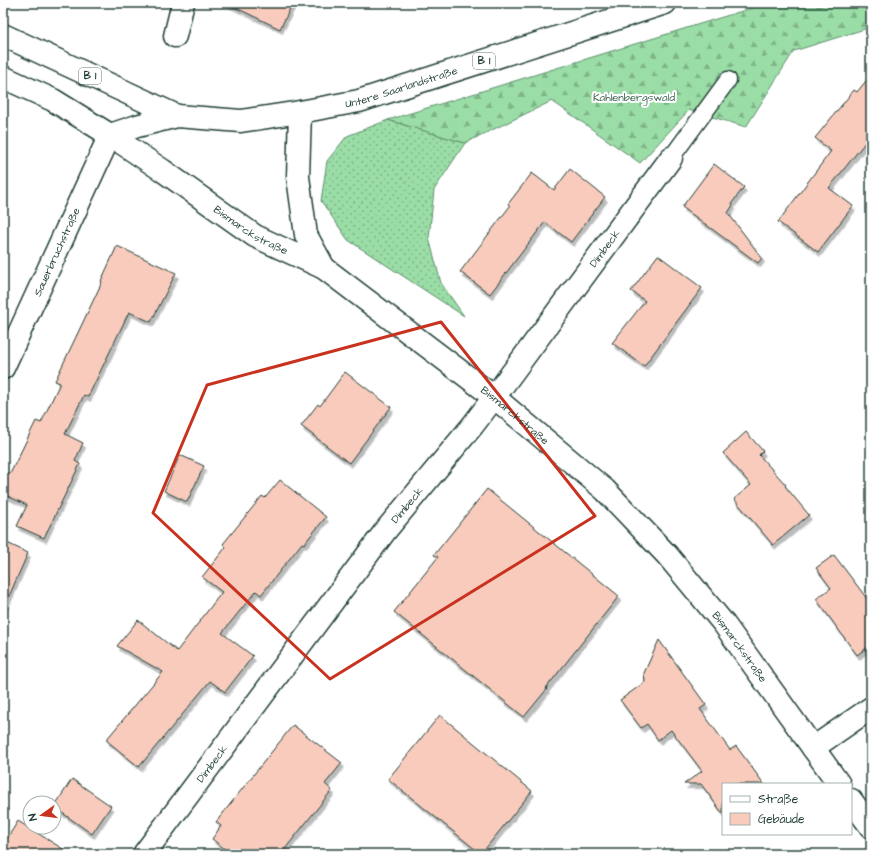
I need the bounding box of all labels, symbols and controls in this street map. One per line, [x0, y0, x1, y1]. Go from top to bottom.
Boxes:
road number: B 1 [473, 53, 495, 69]
street label: Untere Saarlandstraße [344, 62, 459, 111]
road number: B 1 [79, 68, 101, 84]
park label: Kahlenbergswald [593, 90, 675, 106]
street label: Bismarckstraße [211, 202, 290, 258]
street label: Sauerbruchstraße [30, 205, 83, 298]
street label: Dimbeck [585, 226, 623, 270]
street label: Bismarckstraße [478, 382, 553, 448]
street label: Dimbeck [387, 483, 427, 526]
street label: Bismarckstraße [709, 608, 771, 685]
street label: Dimbeck [193, 741, 231, 785]
legend [722, 783, 852, 835]
text: Straße [758, 791, 799, 808]
north arrow [22, 795, 62, 835]
text: Gebäude [758, 811, 805, 828]
text: N [25, 812, 41, 822]

